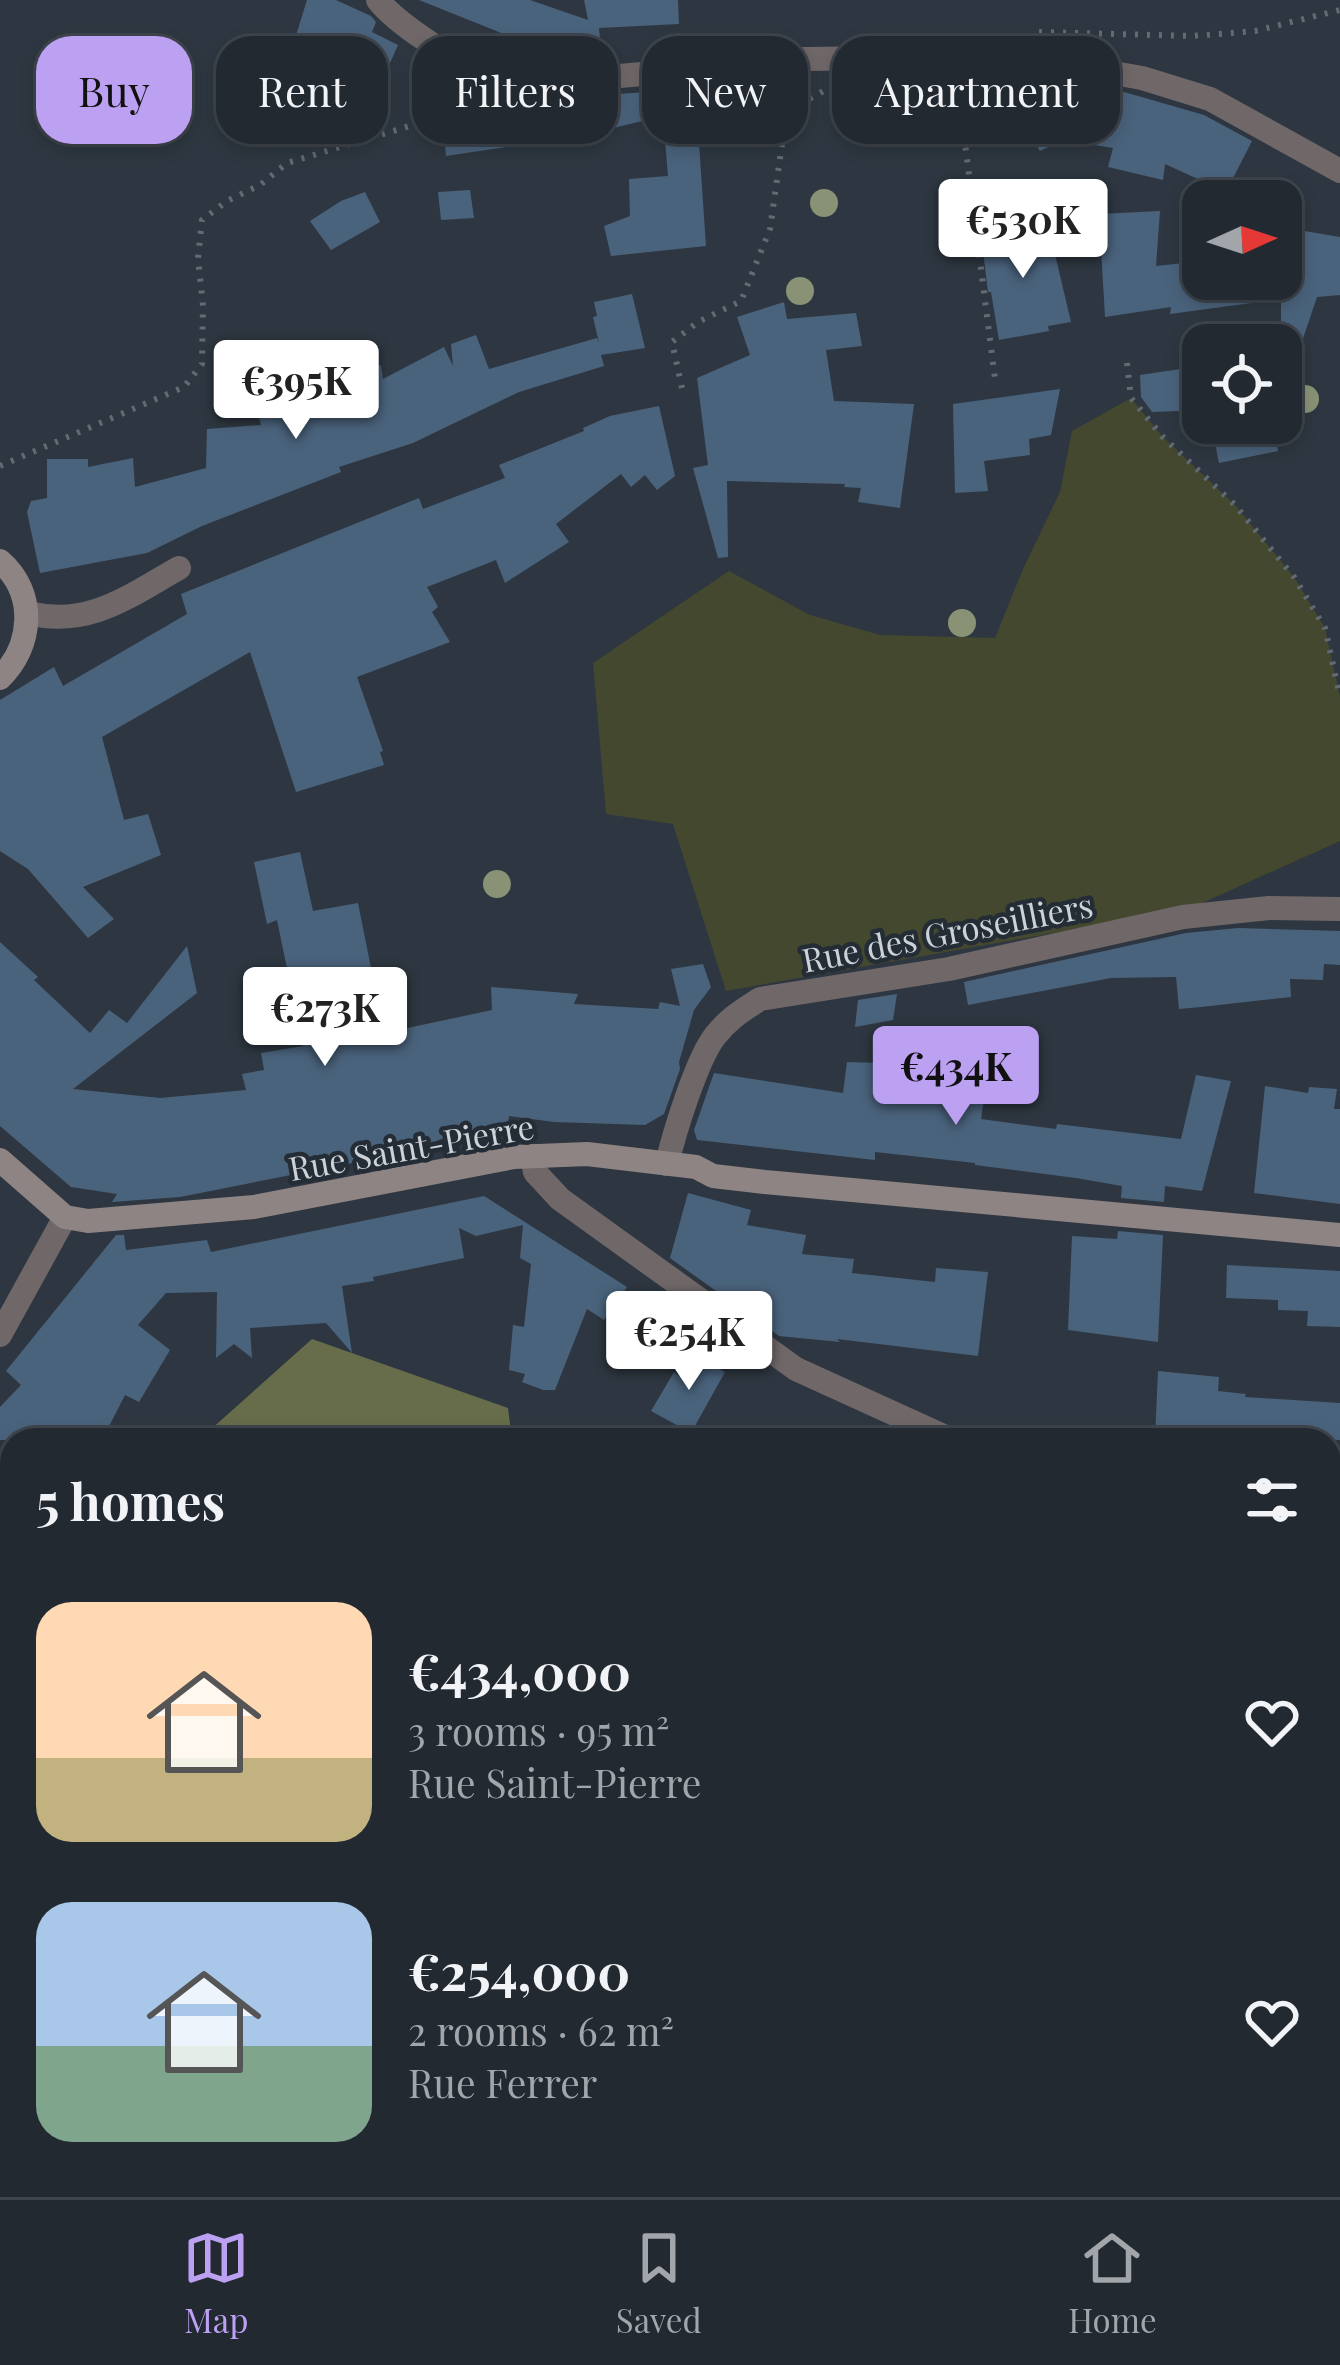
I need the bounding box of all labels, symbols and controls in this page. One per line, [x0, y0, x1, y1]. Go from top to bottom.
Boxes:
chip: Buy [36, 36, 192, 144]
chip: Rent [216, 36, 388, 144]
chip: Filters [412, 36, 618, 144]
chip: New [642, 36, 808, 144]
chip: Apartment [832, 36, 1120, 144]
pin: €530K [939, 179, 1107, 281]
north arrow [1182, 180, 1302, 300]
map controls [1182, 180, 1302, 444]
text: €530K [966, 192, 1080, 244]
button: locate [1182, 324, 1302, 444]
pin: €395K [212, 340, 380, 442]
text: €395K [241, 353, 351, 405]
street label: Rue des Groseilliers [798, 881, 1096, 981]
pin: €273K [241, 967, 409, 1069]
text: €273K [270, 980, 380, 1032]
pin: €434K [872, 1026, 1040, 1128]
text: €434K [900, 1039, 1012, 1091]
street label: Rue Saint-Pierre [285, 1103, 537, 1189]
pin: €254K [605, 1291, 773, 1393]
text: €254K [633, 1304, 745, 1356]
text: 5 homes [36, 1466, 225, 1534]
icon: filters [1239, 1467, 1305, 1533]
text: €434,000 [408, 1636, 631, 1704]
icon: home [132, 1650, 276, 1794]
icon: heart [1239, 1689, 1305, 1755]
text: 3 rooms · 95 m² [408, 1704, 669, 1756]
text: Rue Saint-Pierre [408, 1756, 701, 1808]
text: €254,000 [408, 1936, 630, 2004]
icon: home [132, 1950, 276, 2094]
icon: heart [1239, 1989, 1305, 2055]
text: 2 rooms · 62 m² [408, 2004, 674, 2056]
text: Rue Ferrer [408, 2056, 597, 2108]
tab: Map [183, 2225, 249, 2341]
tab: Saved [616, 2225, 702, 2341]
tab: Home [1068, 2225, 1157, 2341]

